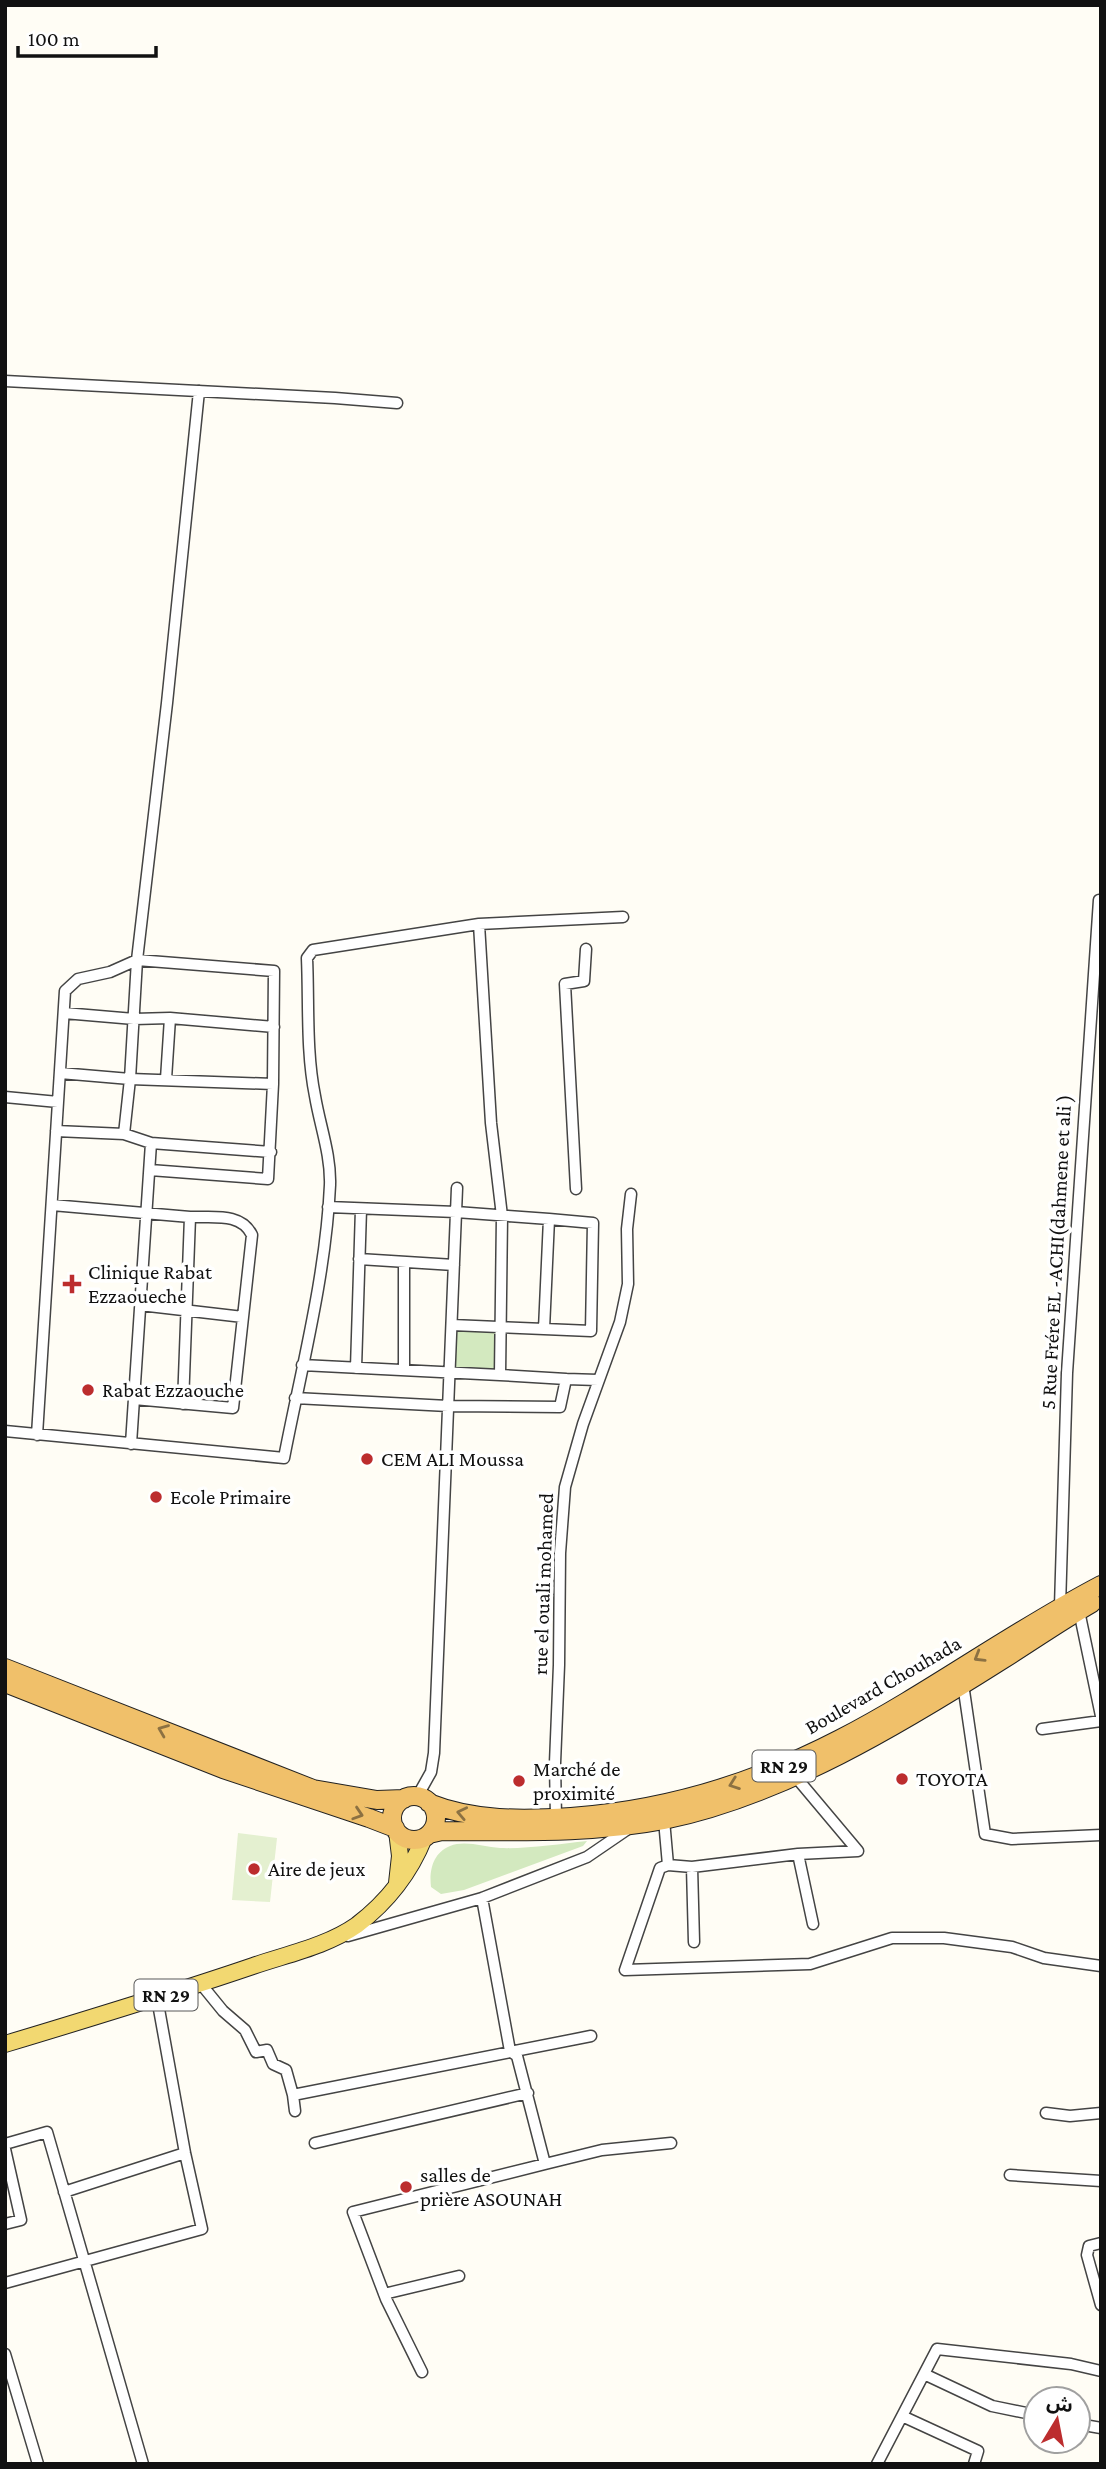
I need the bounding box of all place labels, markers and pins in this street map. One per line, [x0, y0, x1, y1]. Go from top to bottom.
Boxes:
place label: Clinique Rabat Ezzaoueche [88, 1260, 213, 1308]
marker: Clinique Rabat Ezzaoueche [62, 1274, 82, 1294]
place label: Rabat Ezzaouche [102, 1378, 244, 1402]
marker: Rabat Ezzaouche [80, 1382, 96, 1398]
place label: CEM ALI Moussa [381, 1447, 524, 1471]
marker: CEM ALI Moussa [359, 1451, 375, 1467]
place label: Ecole Primaire [170, 1485, 291, 1509]
marker: Ecole Primaire [148, 1489, 164, 1505]
place label: Marché de proximité [533, 1757, 621, 1805]
place label: TOYOTA [916, 1767, 988, 1791]
marker: TOYOTA [894, 1771, 910, 1787]
marker: Marché de proximité [511, 1773, 527, 1789]
place label: Aire de jeux [268, 1857, 365, 1881]
marker: Aire de jeux [246, 1861, 262, 1877]
place label: salles de prière ASOUNAH [420, 2163, 562, 2211]
marker: salles de prière ASOUNAH [398, 2179, 414, 2195]

